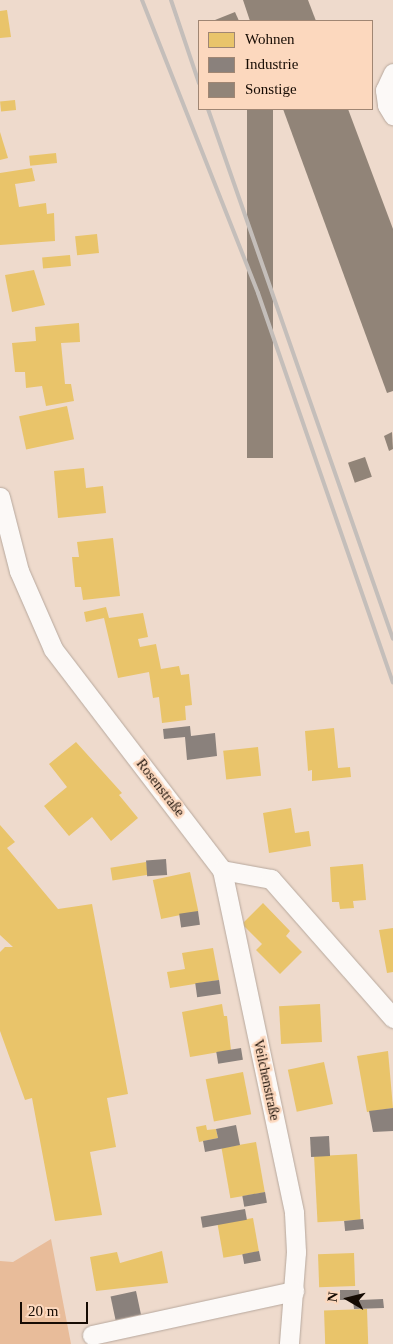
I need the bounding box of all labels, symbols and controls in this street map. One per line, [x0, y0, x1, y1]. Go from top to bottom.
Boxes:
legend [198, 20, 373, 110]
text: Wohnen [245, 31, 295, 47]
text: Industrie [245, 56, 298, 72]
text: Sonstige [245, 81, 297, 97]
street label: Rosenstraße [132, 756, 188, 820]
street label: Veilchenstraße [249, 1038, 283, 1122]
north arrow [323, 1274, 373, 1324]
text: N [325, 1291, 341, 1303]
scale bar [22, 1292, 90, 1324]
text: 20 m [28, 1303, 58, 1319]

